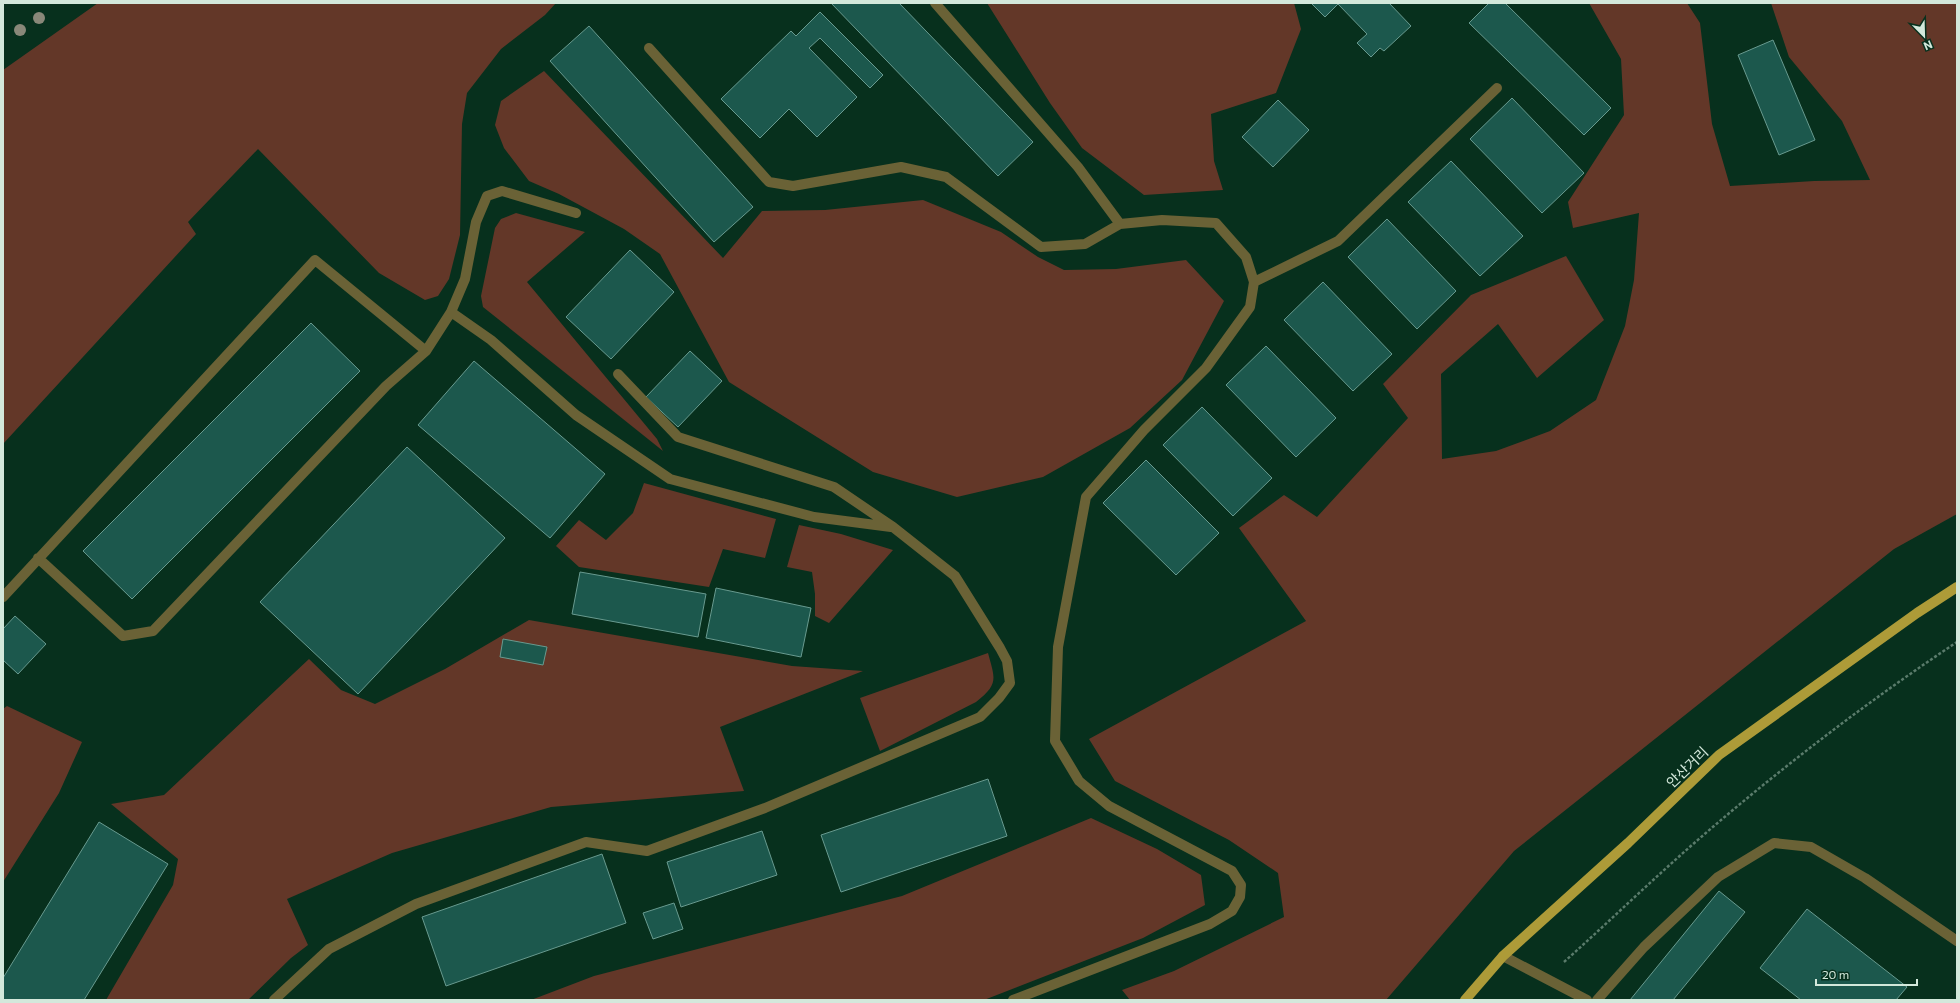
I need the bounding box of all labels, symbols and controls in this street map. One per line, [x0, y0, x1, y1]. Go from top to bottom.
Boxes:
north arrow [1904, 16, 1944, 56]
text: N [1922, 38, 1934, 53]
street label: 안산거리 [1663, 743, 1711, 791]
scale bar [1816, 961, 1917, 987]
text: 20 m [1822, 967, 1849, 981]

